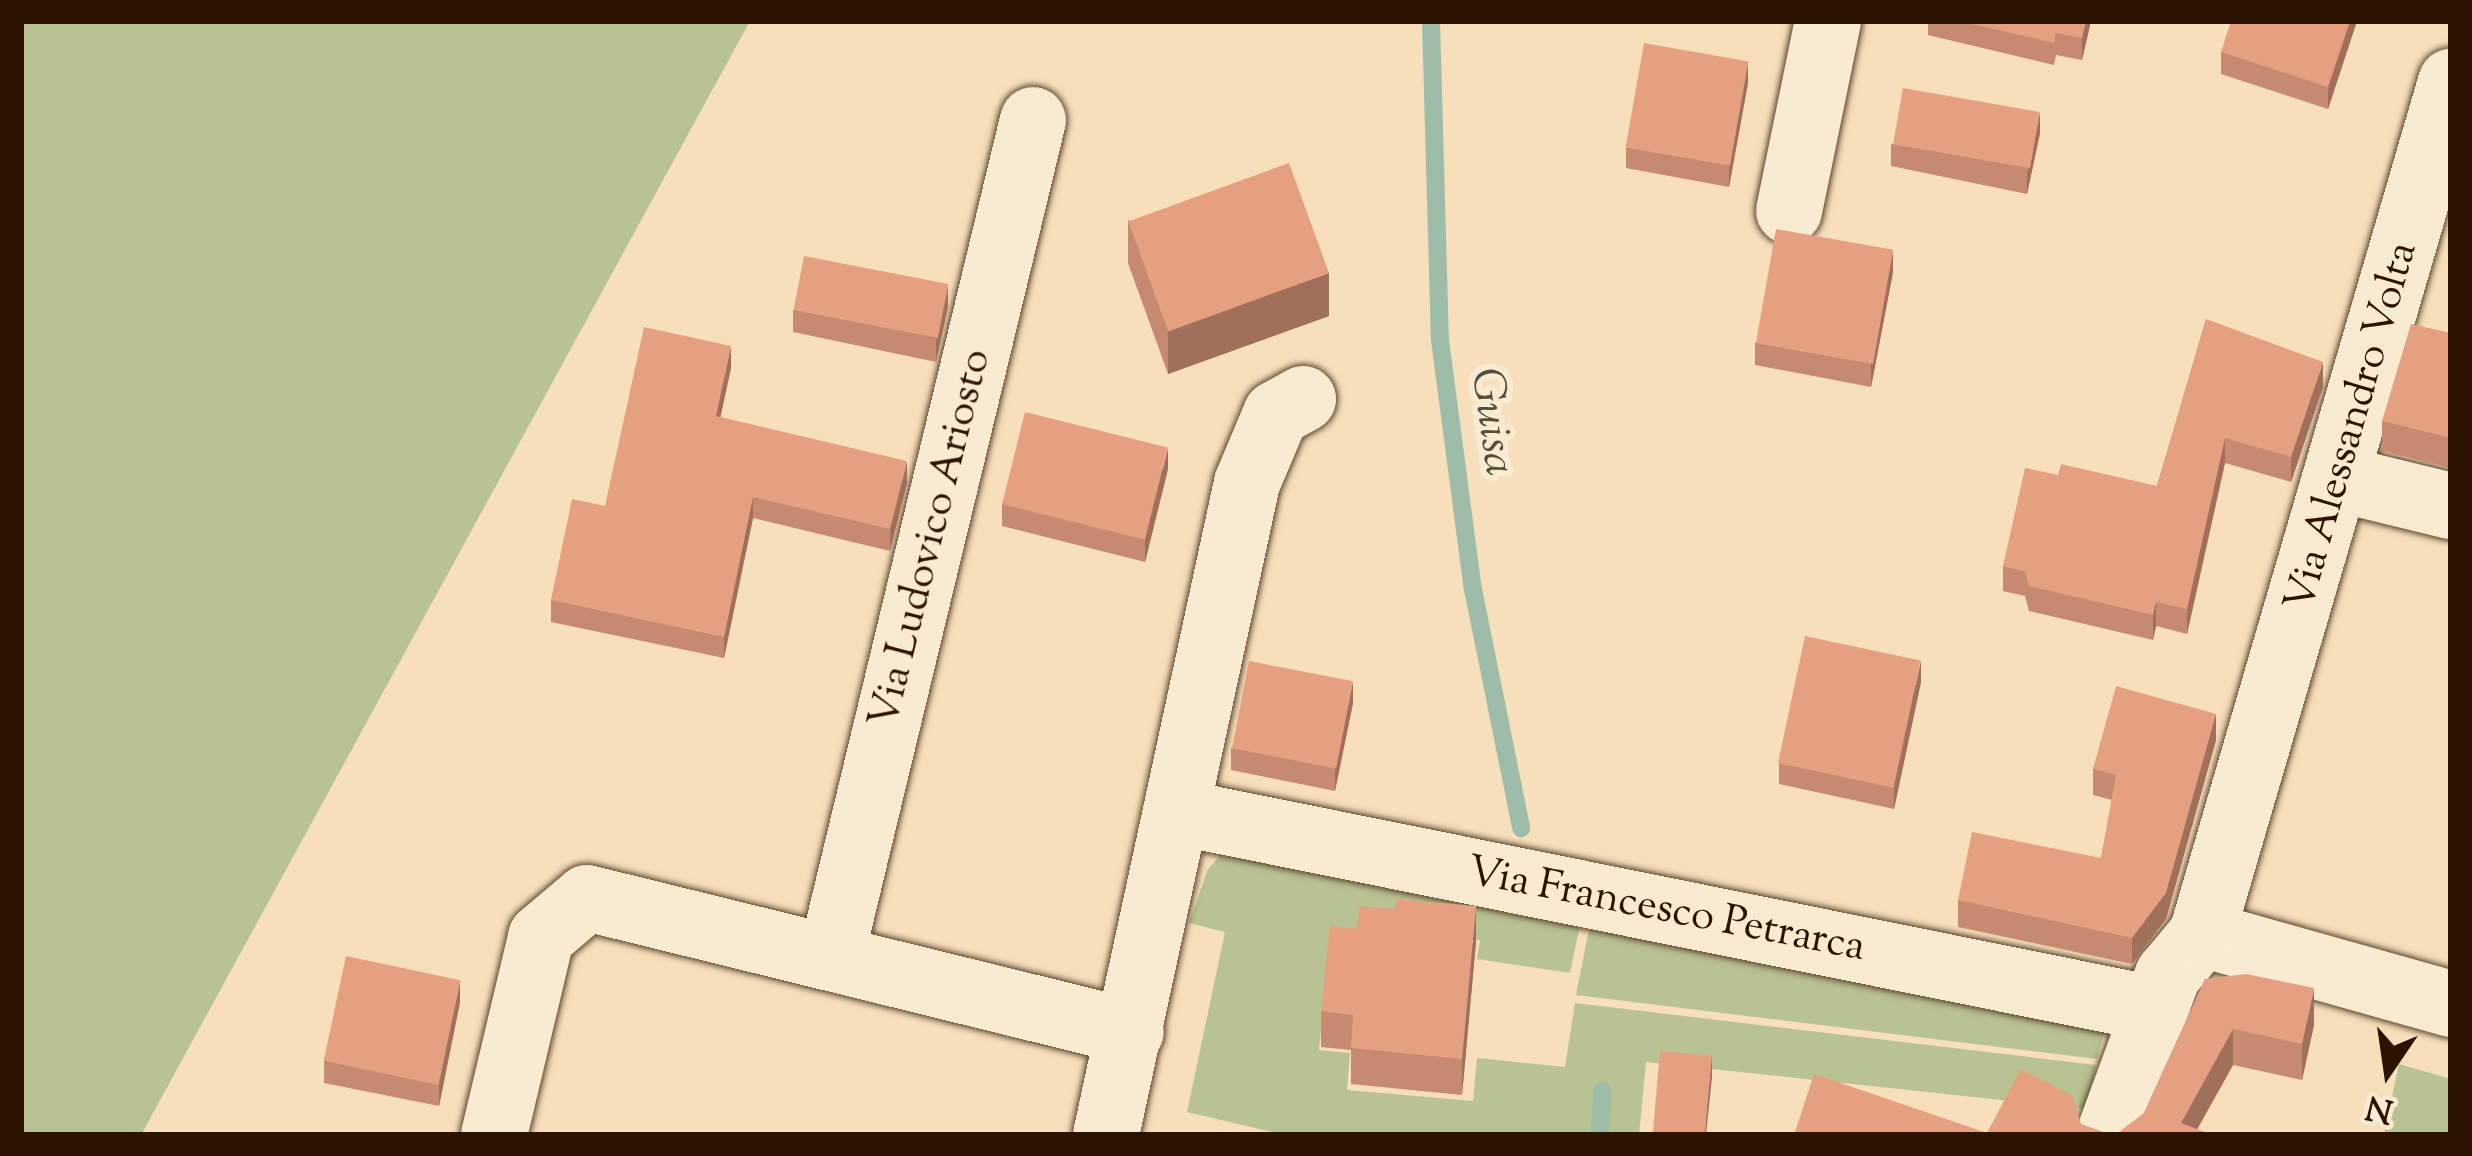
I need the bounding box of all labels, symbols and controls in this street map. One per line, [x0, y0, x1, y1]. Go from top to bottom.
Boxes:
street label: Via Alessandro Volta [2276, 236, 2430, 618]
street label: Via Ludovico Ariosto [861, 344, 1003, 734]
water label: Guisa [1456, 365, 1524, 479]
street label: Via Francesco Petrarca [1463, 848, 1869, 974]
north arrow [2328, 1012, 2448, 1132]
text: N [2362, 1081, 2398, 1133]

